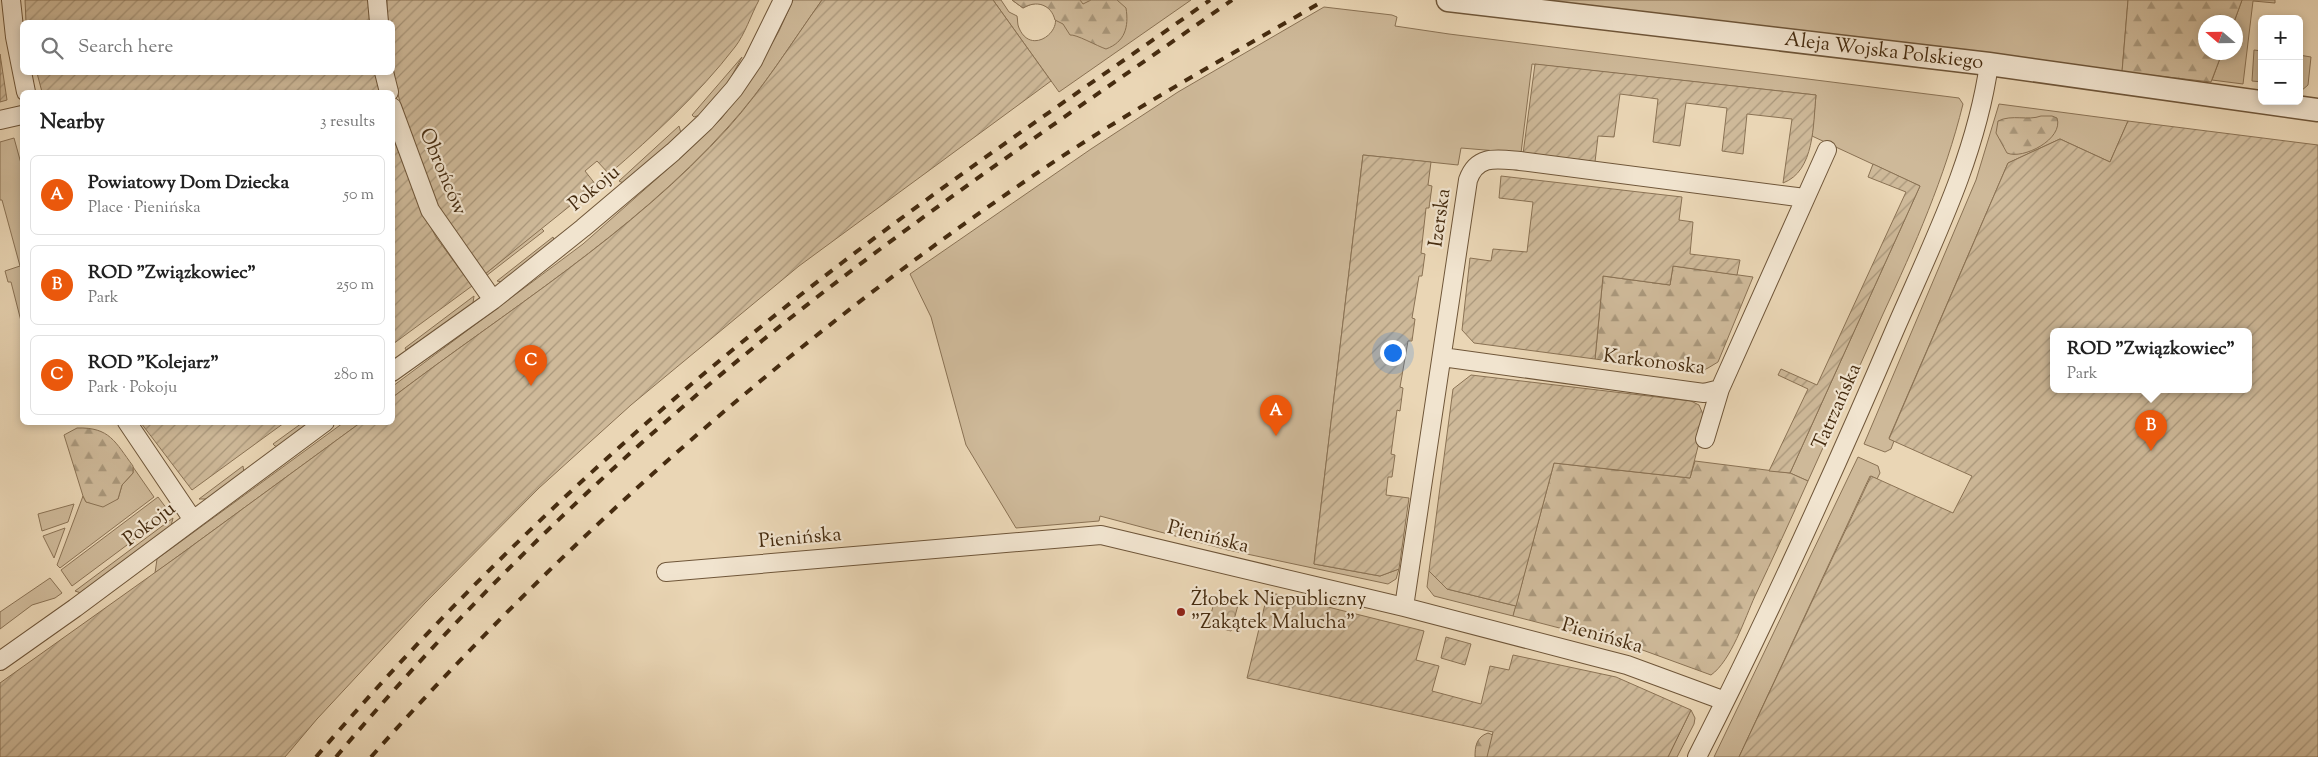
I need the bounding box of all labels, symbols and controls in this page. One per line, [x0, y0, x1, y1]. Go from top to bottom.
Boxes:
north arrow [2198, 15, 2243, 60]
map controls [2258, 15, 2303, 105]
button: + [2258, 15, 2303, 60]
search box [20, 20, 395, 75]
street label: Aleja Wojska Polskiego [1783, 25, 1985, 78]
icon: search [38, 34, 66, 62]
text: Search here [78, 34, 173, 61]
button: − [2258, 60, 2303, 105]
text: Nearby [40, 108, 105, 138]
text: 3 results [320, 111, 375, 134]
street label: Obrońców [411, 124, 473, 220]
street label: Pokoju [563, 158, 628, 219]
text: Powiatowy Dom Dziecka [88, 170, 289, 197]
text: A [51, 184, 64, 207]
text: 50 m [343, 184, 374, 207]
street label: Izerska [1423, 187, 1459, 249]
text: Place · Pienińska [88, 197, 201, 220]
text: ROD "Związkowiec" [88, 260, 256, 287]
text: B [52, 274, 62, 297]
text: 250 m [336, 274, 374, 297]
text: Park [88, 287, 119, 310]
popup [2050, 328, 2252, 393]
text: ROD "Związkowiec" [2067, 336, 2235, 363]
your location [1380, 340, 1406, 366]
street label: Karkonoska [1601, 342, 1707, 384]
pin: C [515, 345, 547, 386]
text: ROD "Kolejarz" [88, 350, 219, 377]
street label: Tatrzańska [1806, 359, 1870, 455]
text: Park [2067, 363, 2098, 386]
text: C [51, 364, 63, 387]
text: 280 m [333, 364, 374, 387]
text: Park · Pokoju [88, 377, 177, 400]
pin: A [1260, 395, 1292, 436]
pin: B [2135, 410, 2167, 451]
street label: Pokoju [117, 495, 183, 555]
street label: Pienińska [1164, 514, 1252, 562]
street label: Pienińska [757, 521, 843, 557]
place label: Żłobek Niepubliczny "Zakątek Malucha" [1191, 586, 1367, 638]
marker: Żłobek Niepubliczny "Zakątek Malucha" [1175, 606, 1187, 618]
street label: Pienińska [1558, 612, 1646, 662]

